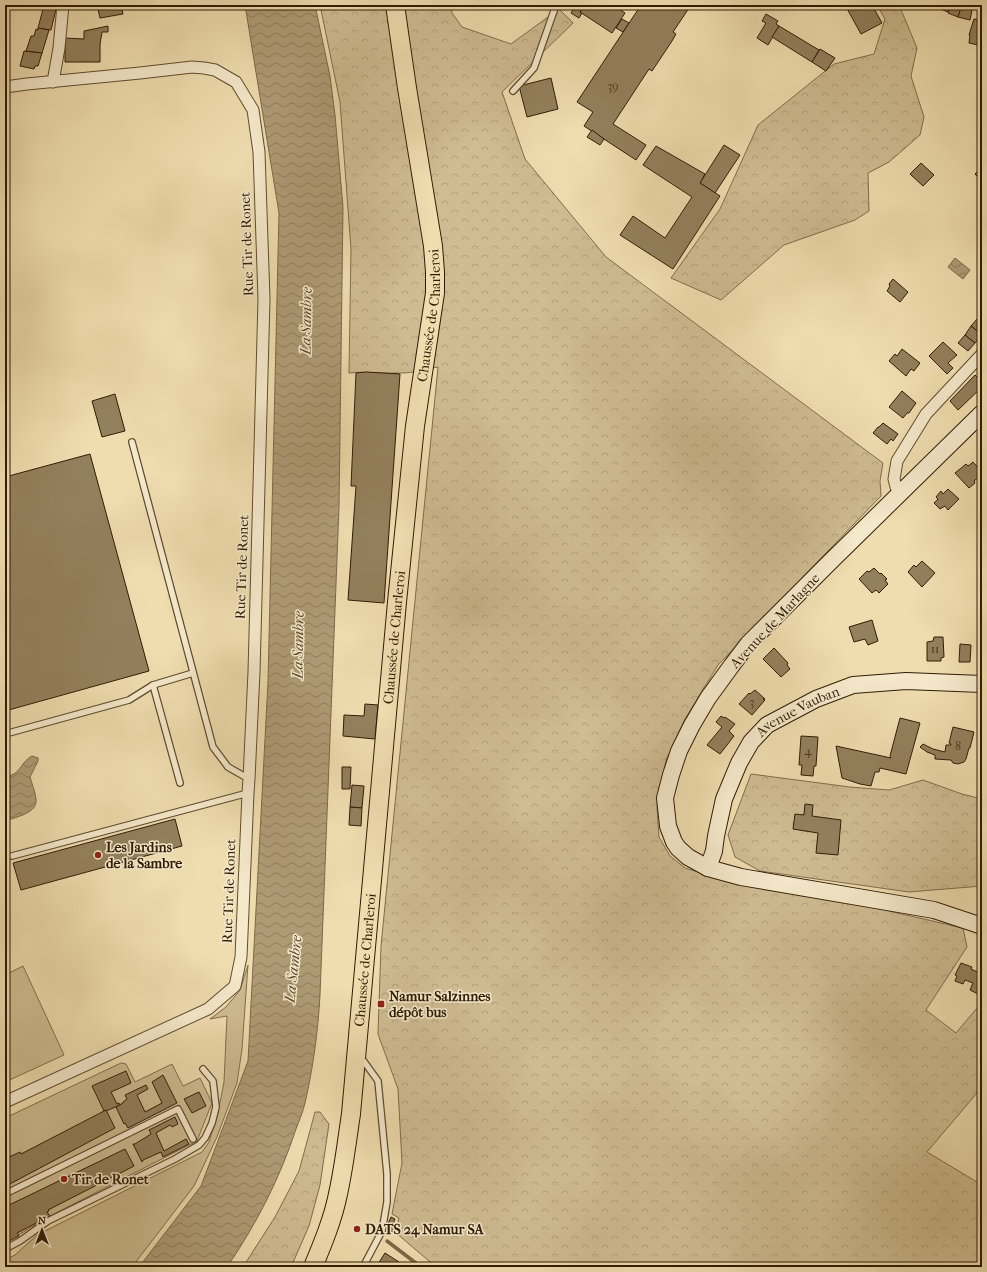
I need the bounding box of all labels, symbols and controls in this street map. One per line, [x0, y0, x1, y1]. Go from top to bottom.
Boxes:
house number: 39 [607, 79, 619, 93]
street label: Rue Tir de Ronet [237, 191, 257, 297]
street label: Chaussée de Charleroi [413, 248, 444, 383]
water label: La Sambre [296, 286, 316, 356]
street label: Rue Tir de Ronet [232, 514, 252, 620]
street label: Chaussée de Charleroi [379, 570, 409, 705]
street label: Avenue de Marlagne [726, 570, 823, 673]
water label: La Sambre [288, 610, 308, 680]
house number: 11 [931, 642, 939, 656]
street label: Avenue Vauban [751, 682, 842, 741]
house number: 3 [750, 695, 755, 709]
house number: 8 [955, 739, 961, 753]
house number: 4 [804, 744, 812, 758]
street label: Rue Tir de Ronet [219, 838, 239, 944]
place label: Les Jardins de la Sambre [106, 839, 182, 872]
marker: Les Jardins de la Sambre [93, 850, 103, 860]
street label: Chaussée de Charleroi [350, 893, 379, 1027]
water label: La Sambre [280, 934, 306, 1005]
place label: Namur Salzinnes dépôt bus [389, 988, 491, 1021]
marker: Namur Salzinnes dépôt bus [376, 999, 386, 1009]
place label: Tir de Ronet [71, 1171, 150, 1188]
marker: Tir de Ronet [59, 1174, 69, 1184]
north arrow [22, 1210, 62, 1250]
text: N [38, 1214, 47, 1227]
place label: DATS 24 Namur SA [365, 1221, 485, 1238]
marker: DATS 24 Namur SA [352, 1224, 362, 1234]

